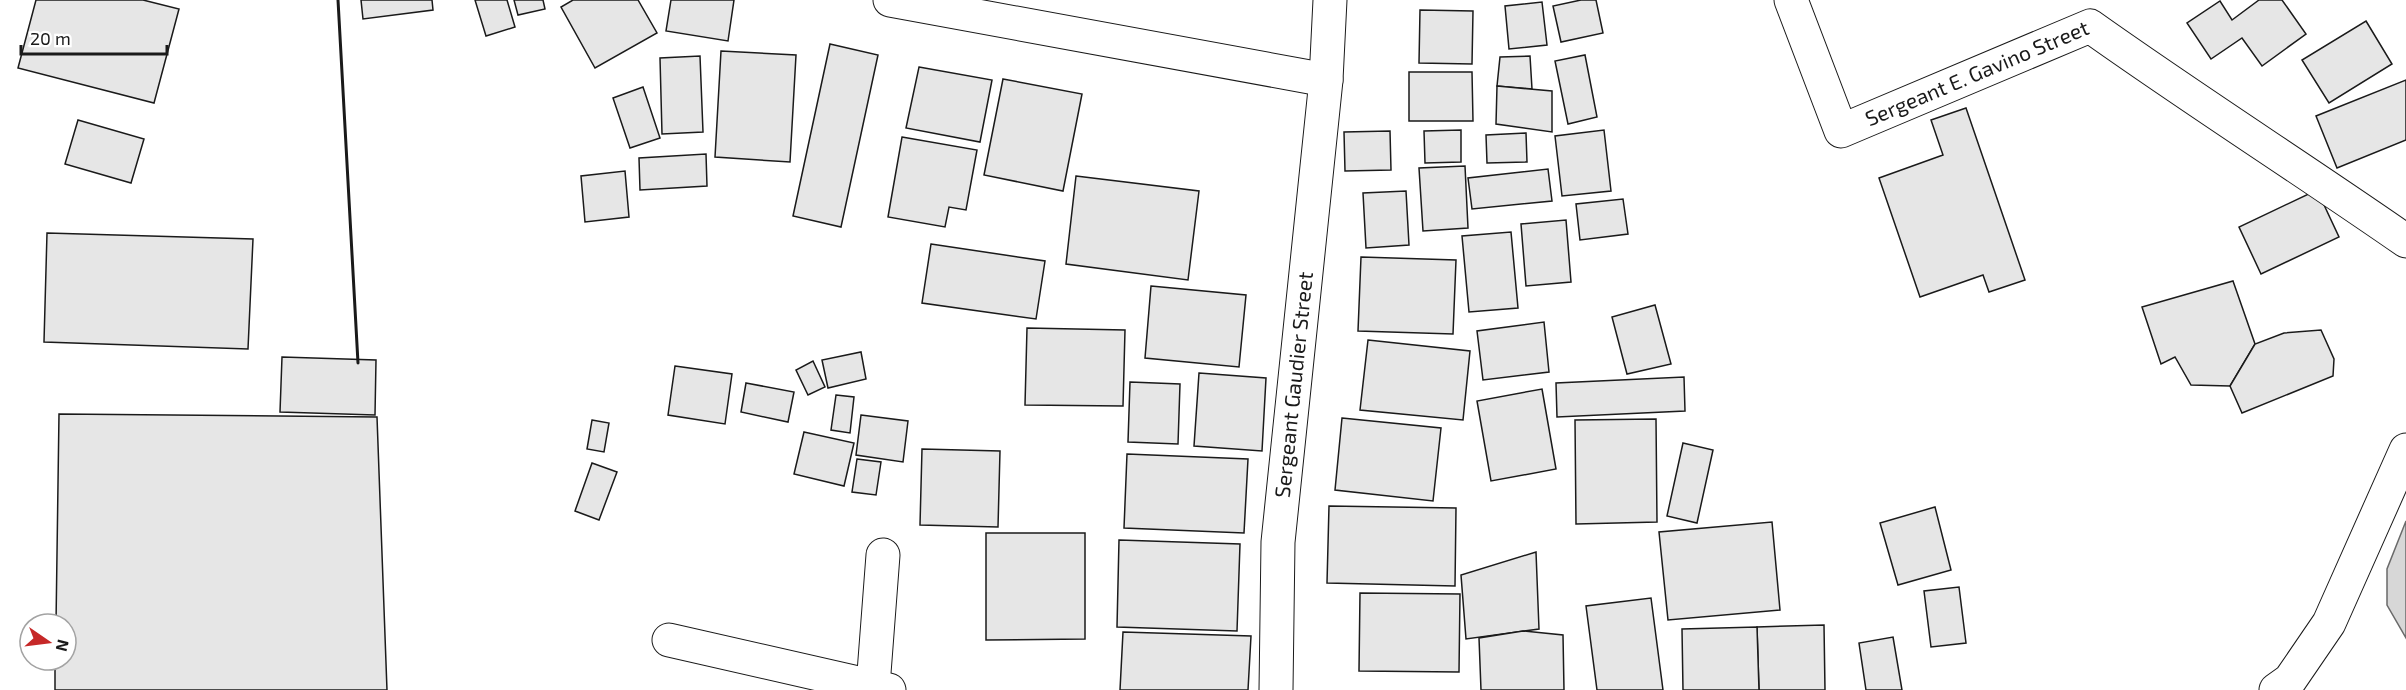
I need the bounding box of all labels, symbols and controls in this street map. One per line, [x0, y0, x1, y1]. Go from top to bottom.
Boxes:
street label: Sergeant E. Gavino Street [1861, 14, 2092, 130]
scale bar [21, 18, 166, 56]
text: 20 m [30, 27, 71, 49]
street label: Sergeant Gaudier Street [1269, 270, 1317, 499]
north arrow [18, 612, 78, 672]
text: N [52, 638, 74, 654]

